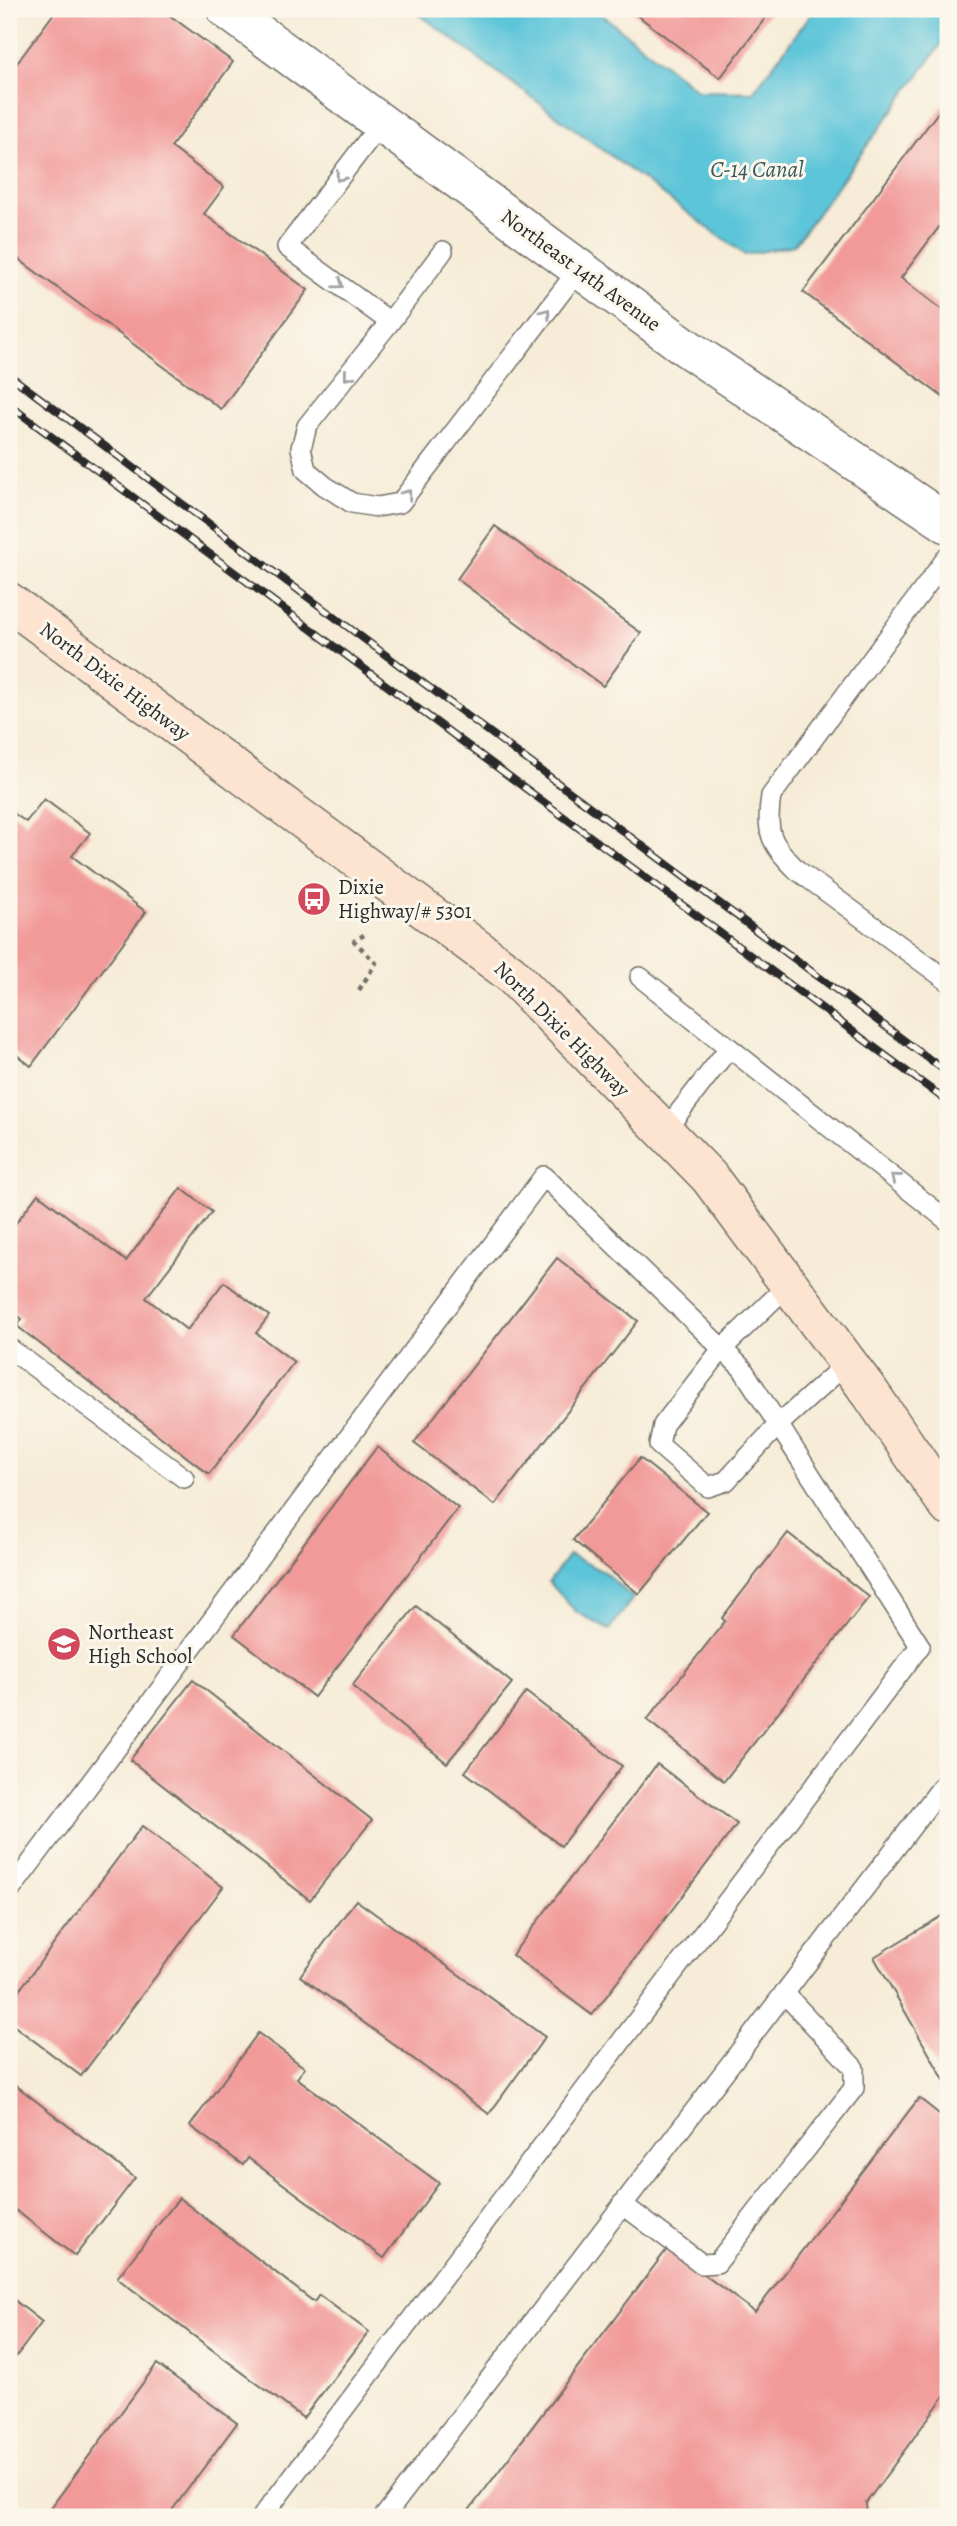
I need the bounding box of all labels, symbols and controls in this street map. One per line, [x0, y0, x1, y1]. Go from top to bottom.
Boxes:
water label: C-14 Canal [710, 154, 804, 185]
one-way arrow [335, 169, 348, 182]
street label: Northeast 14th Avenue [495, 202, 667, 338]
one-way arrow [331, 276, 343, 289]
one-way arrow [537, 308, 550, 321]
one-way arrow [343, 368, 356, 380]
one-way arrow [399, 489, 412, 501]
street label: North Dixie Highway [34, 615, 197, 747]
place label: Dixie Highway/# 5301 [338, 873, 472, 925]
bus stop icon: Dixie Highway/# 5301 [295, 880, 333, 918]
street label: North Dixie Highway [488, 955, 637, 1104]
one-way arrow [890, 1174, 903, 1186]
place label: Northeast High School [88, 1618, 192, 1670]
school or university icon: Northeast High School [45, 1625, 83, 1663]

